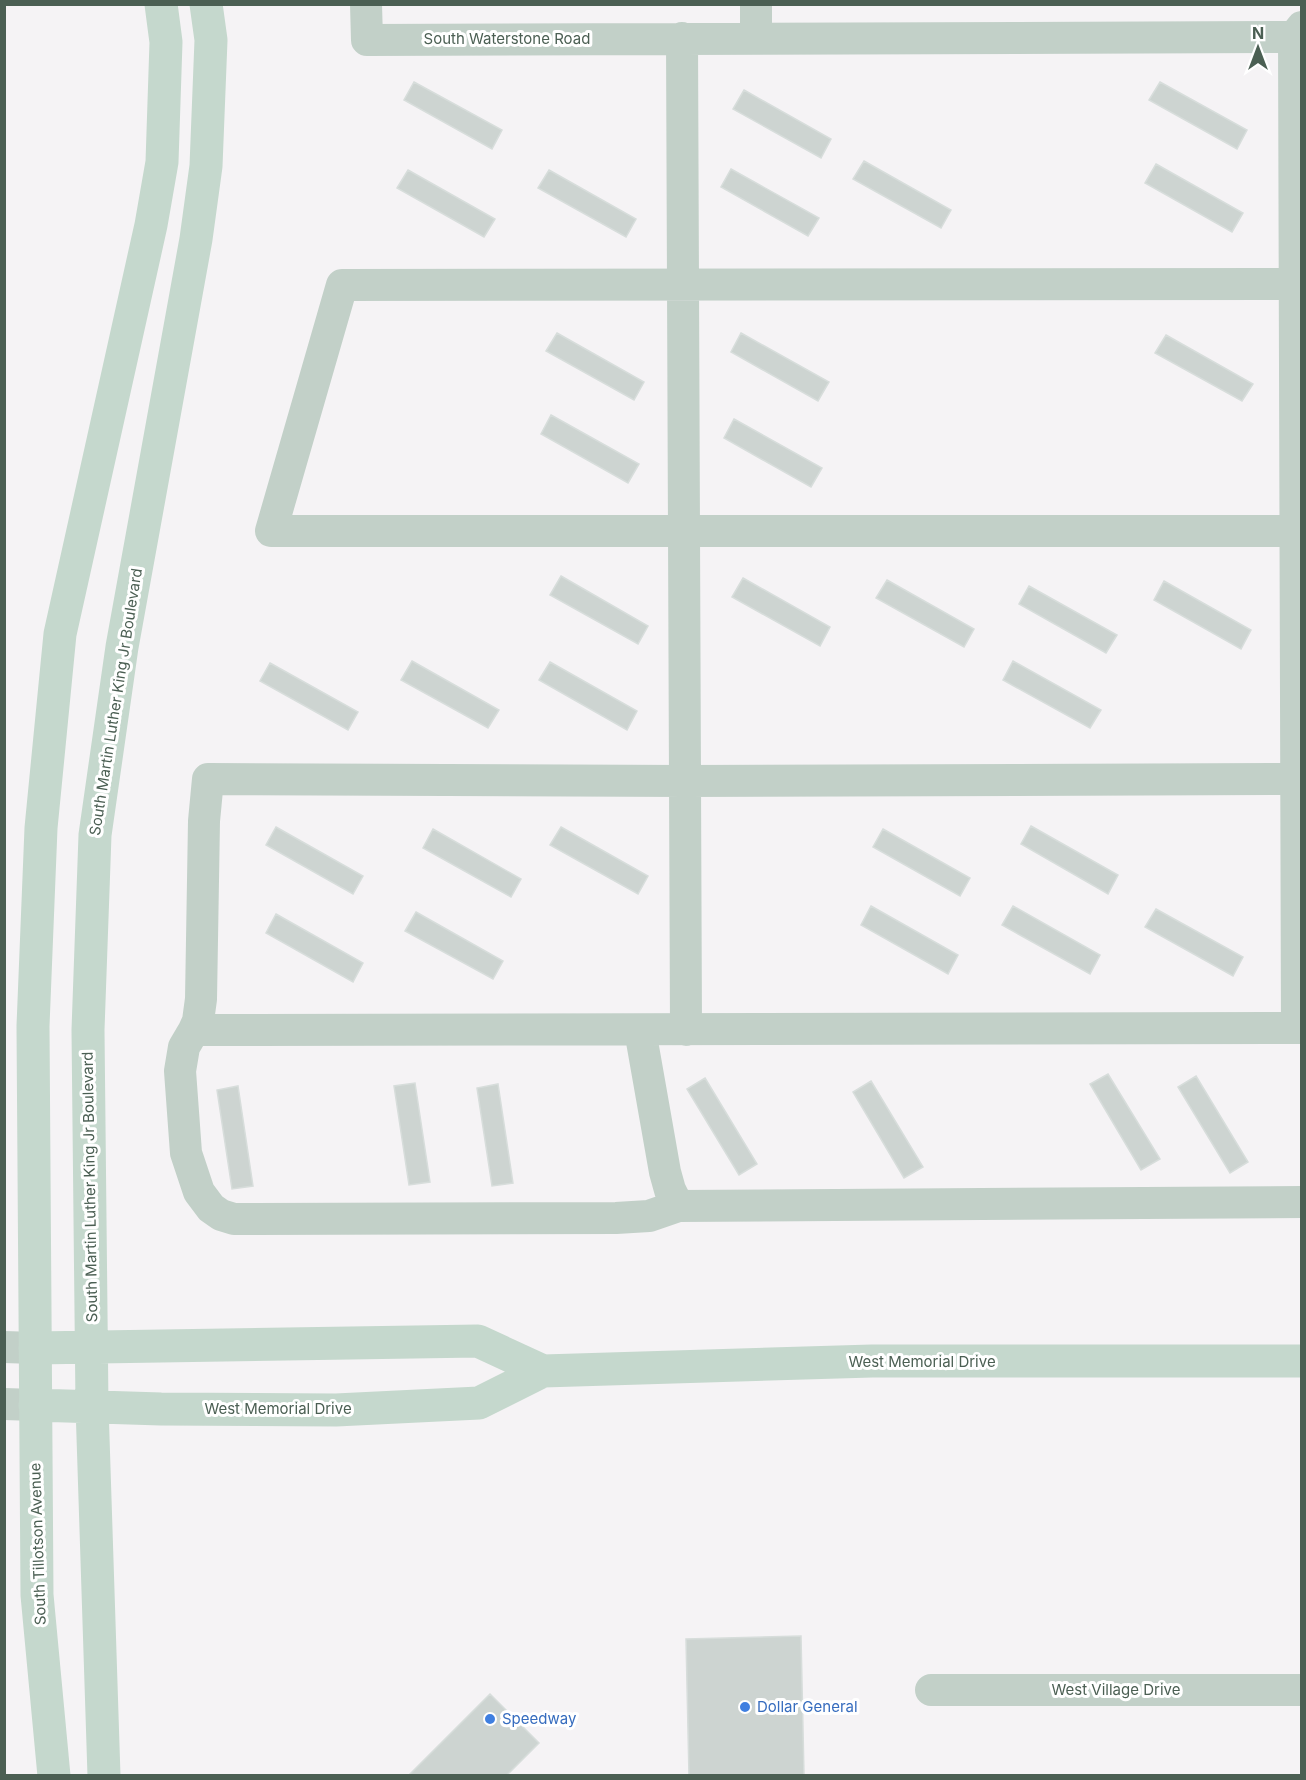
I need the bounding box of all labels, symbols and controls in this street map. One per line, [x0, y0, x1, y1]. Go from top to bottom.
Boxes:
north arrow [1228, 18, 1288, 78]
text: N [1252, 23, 1264, 43]
street label: South Waterstone Road [424, 29, 590, 48]
street label: South Martin Luther King Jr Boulevard [85, 567, 146, 837]
street label: South Martin Luther King Jr Boulevard [78, 1052, 101, 1322]
street label: West Memorial Drive [848, 1352, 996, 1371]
street label: West Memorial Drive [204, 1399, 352, 1418]
street label: South Tillotson Avenue [25, 1462, 50, 1626]
street label: West Village Drive [1052, 1680, 1180, 1699]
place label: Dollar General [757, 1697, 858, 1716]
marker: Dollar General [738, 1700, 752, 1714]
place label: Speedway [502, 1709, 577, 1728]
marker: Speedway [483, 1712, 497, 1726]

